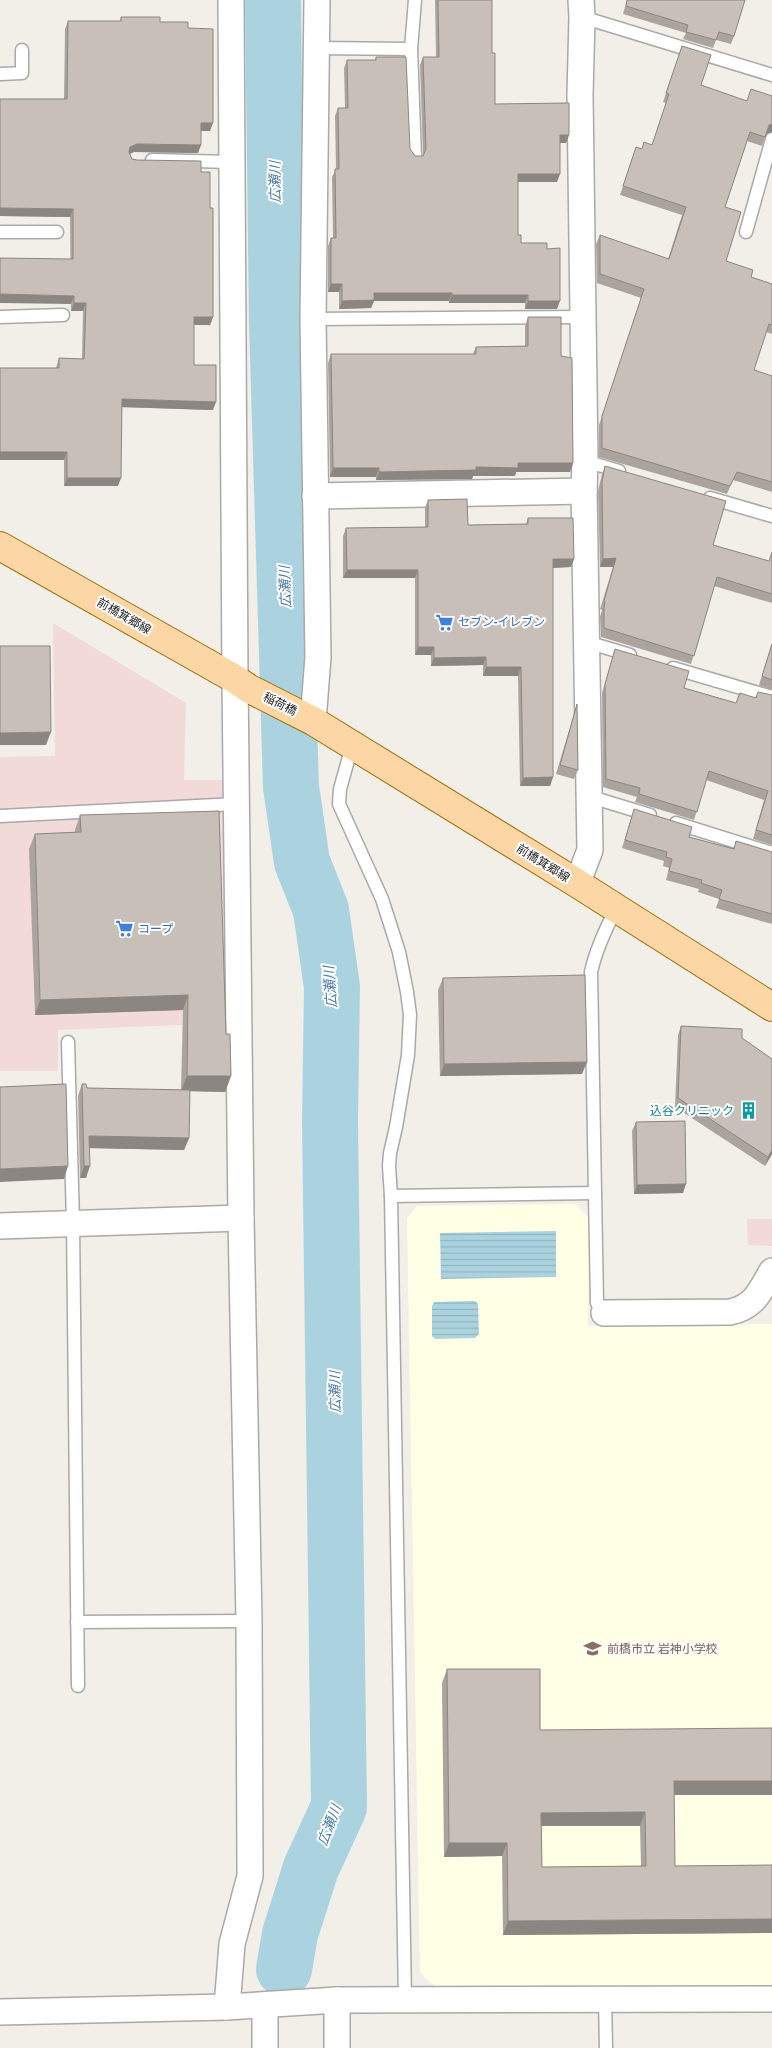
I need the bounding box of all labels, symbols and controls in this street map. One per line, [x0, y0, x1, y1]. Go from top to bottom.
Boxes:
water label: 広瀬川 [266, 159, 284, 203]
water label: 広瀬川 [275, 564, 295, 608]
street label: 前橋箕郷線 [94, 594, 154, 638]
supermarket icon: セブン-イレブン [434, 612, 454, 632]
place label: セブン-イレブン [458, 614, 545, 630]
street label: 稲荷橋 [260, 689, 300, 719]
street label: 前橋箕郷線 [513, 840, 573, 886]
supermarket icon: コープ [114, 919, 134, 939]
place label: コープ [138, 921, 173, 937]
water label: 広瀬川 [319, 963, 340, 1009]
building icon: 込谷クリニック [738, 1101, 758, 1121]
place label: 込谷クリニック [650, 1103, 734, 1119]
water label: 広瀬川 [326, 1369, 344, 1413]
school or university icon: 前橋市立 岩神小学校 [583, 1639, 603, 1659]
place label: 前橋市立 岩神小学校 [607, 1641, 718, 1657]
water label: 広瀬川 [313, 1800, 346, 1848]

